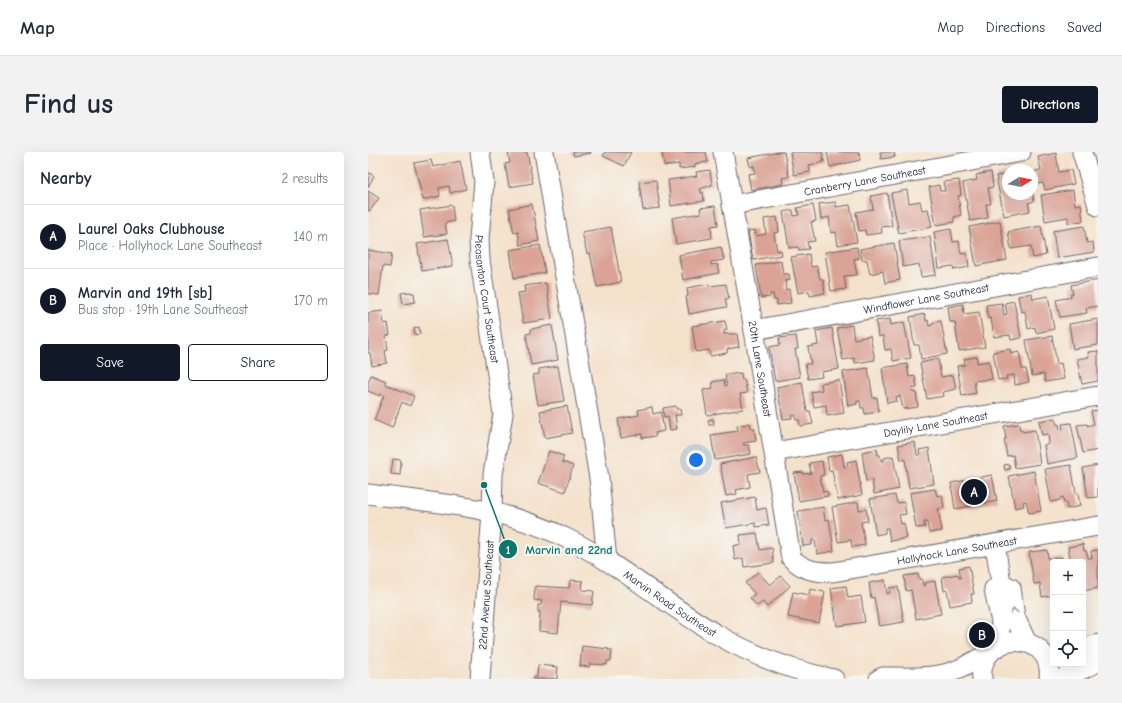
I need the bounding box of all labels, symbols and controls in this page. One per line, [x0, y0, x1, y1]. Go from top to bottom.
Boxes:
text: Map [20, 17, 55, 39]
text: Map [937, 19, 964, 36]
text: Directions [986, 19, 1045, 36]
text: Saved [1067, 19, 1102, 36]
button: Directions [1002, 86, 1098, 123]
text: Find us [24, 88, 113, 120]
street label: Cranberry Lane Southeast [803, 163, 928, 199]
north arrow [1002, 164, 1038, 200]
text: Nearby [40, 169, 91, 188]
text: 2 results [281, 171, 328, 186]
text: Laurel Oaks Clubhouse [78, 220, 225, 238]
text: A [49, 229, 57, 244]
text: 140 m [294, 229, 328, 244]
street label: Pleasanton Court Southeast [472, 234, 501, 365]
text: Place · Hollyhock Lane Southeast [78, 238, 262, 253]
street label: Windflower Lane Southeast [863, 281, 991, 317]
text: Marvin and 19th [sb] [78, 284, 212, 302]
text: B [49, 293, 57, 308]
text: 170 m [294, 293, 328, 308]
text: Bus stop · 19th Lane Southeast [78, 302, 248, 317]
street label: 20th Lane Southeast [746, 320, 774, 419]
button: Save [40, 344, 180, 381]
button: Share [188, 344, 328, 381]
street label: Daylily Lane Southeast [883, 409, 990, 440]
your location [686, 450, 706, 470]
pin: A [961, 477, 987, 507]
street label: Hollyhock Lane Southeast [896, 534, 1019, 568]
callout: Marvin and 22nd [498, 537, 621, 561]
street label: 22nd Avenue Southeast [476, 539, 497, 650]
text: 1 [506, 543, 511, 557]
text: Marvin and 22nd [525, 543, 613, 557]
map controls [1050, 559, 1086, 667]
button: + [1050, 559, 1086, 595]
street label: Marvin Road Southeast [621, 568, 719, 640]
button: − [1050, 595, 1086, 631]
one-way arrow [1010, 608, 1019, 614]
pin: B [969, 620, 995, 650]
button: locate [1050, 631, 1086, 667]

